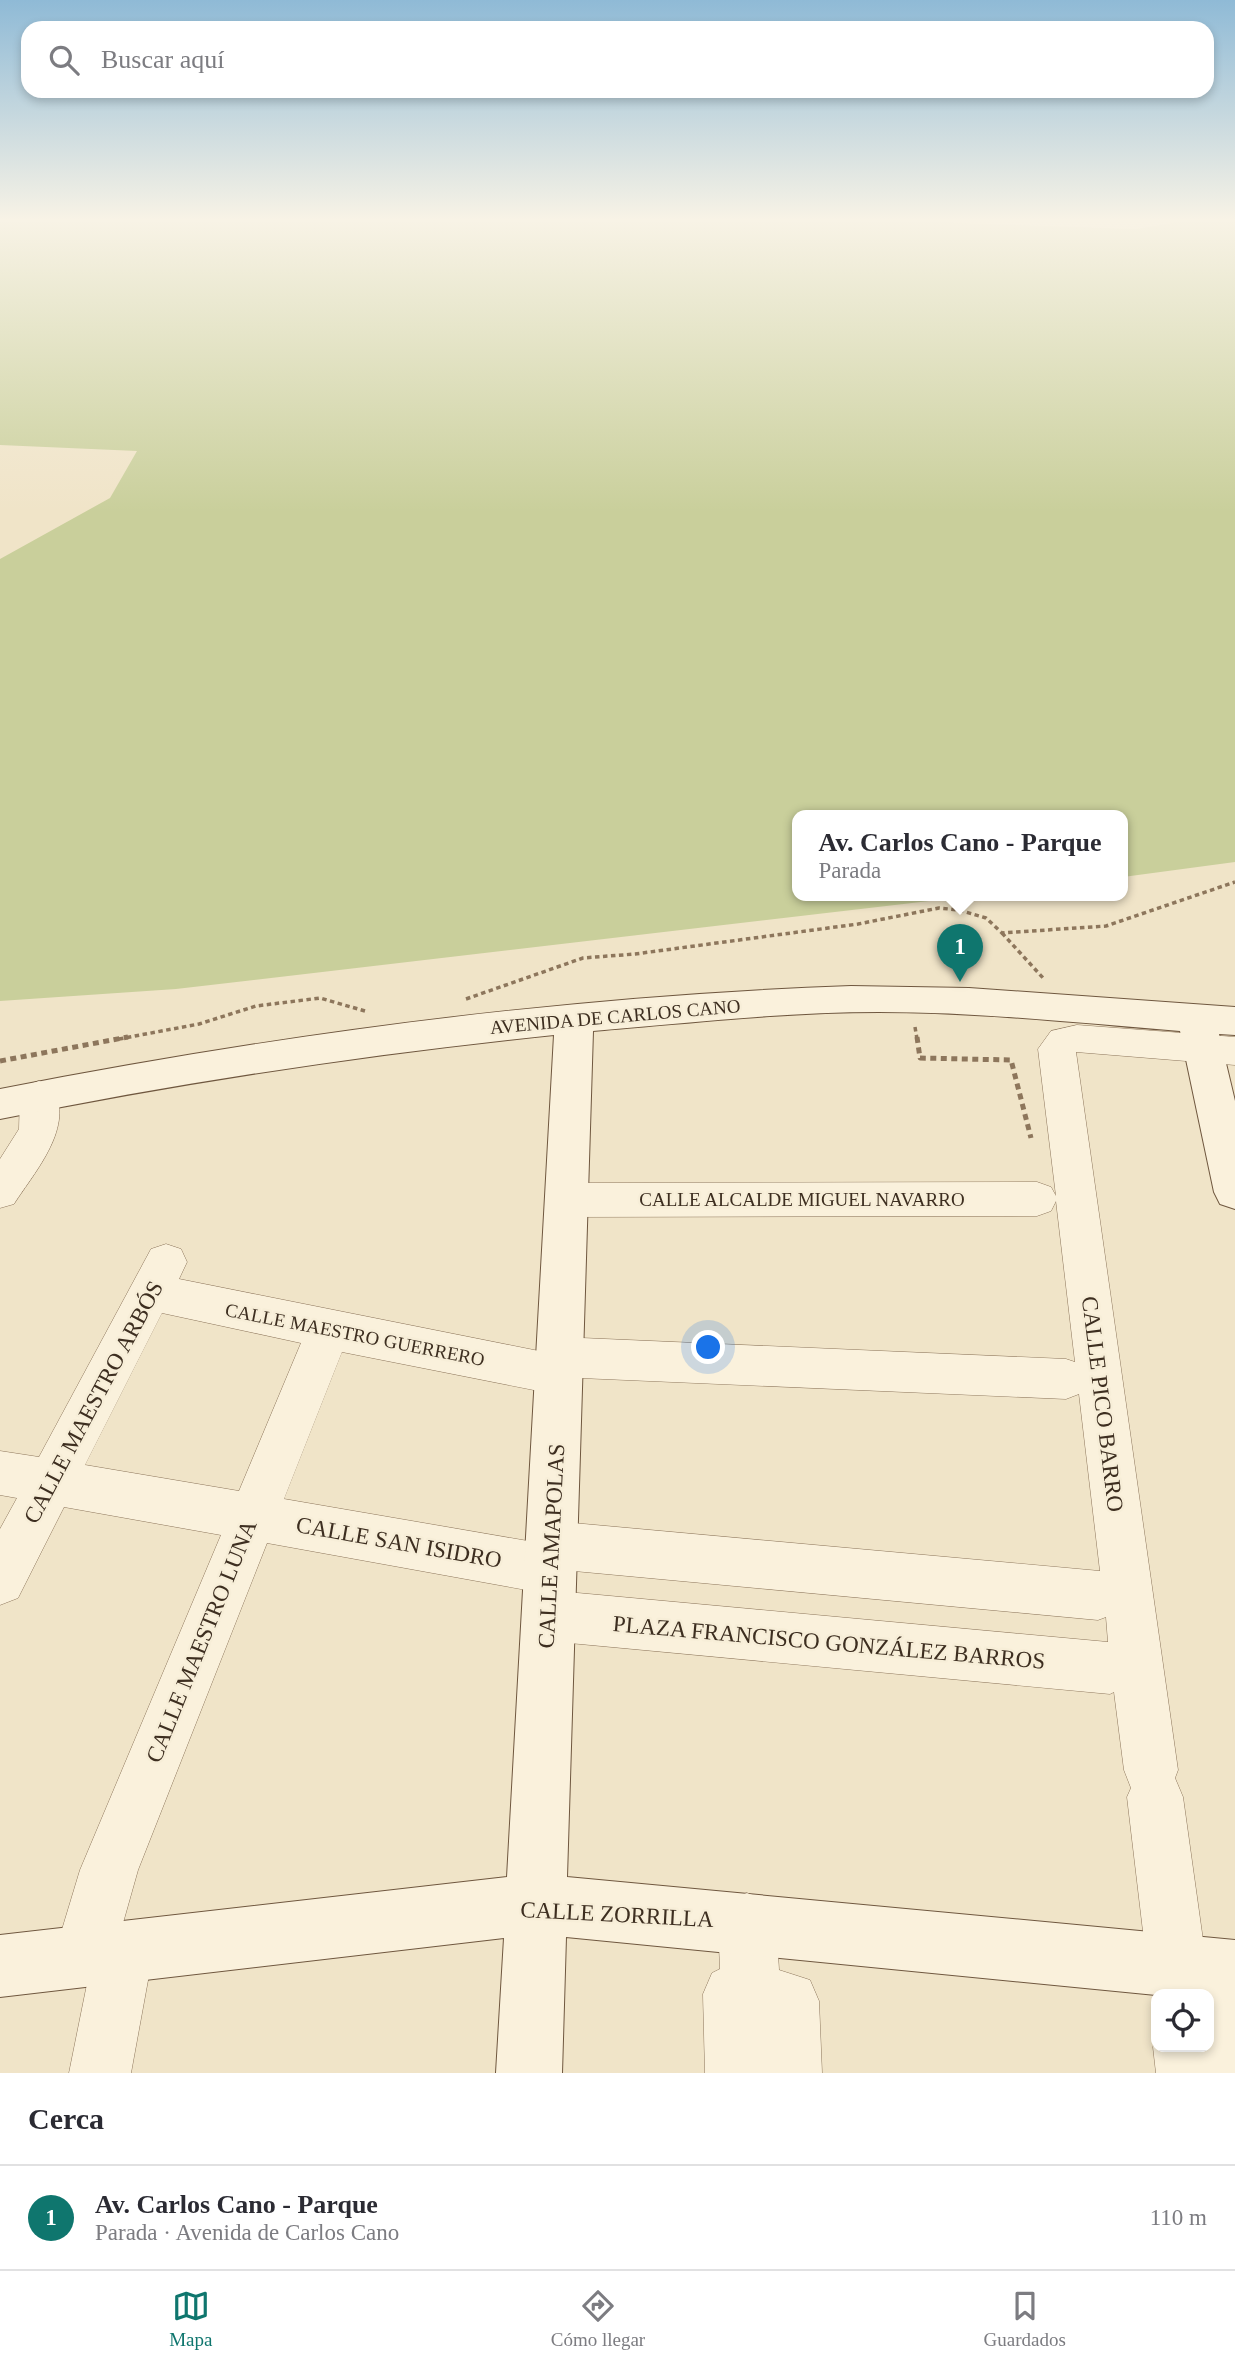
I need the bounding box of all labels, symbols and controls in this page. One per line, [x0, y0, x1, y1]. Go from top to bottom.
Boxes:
search box [21, 21, 1214, 98]
icon: search [45, 41, 83, 79]
text: Buscar aquí [101, 45, 224, 74]
popup [792, 810, 1128, 901]
text: Av. Carlos Cano - Parque [819, 828, 1101, 857]
text: Parada [819, 858, 881, 883]
pin: 1 [937, 924, 983, 982]
street label: AVENIDA DE CARLOS CANO [489, 995, 741, 1038]
street label: CALLE ALCALDE MIGUEL NAVARRO [639, 1189, 965, 1210]
street label: CALLE MAESTRO ARBÓS [18, 1276, 168, 1528]
street label: CALLE PICO BARRO [1077, 1295, 1128, 1513]
street label: CALLE MAESTRO GUERRERO [223, 1299, 486, 1370]
your location [691, 1330, 725, 1364]
street label: CALLE AMAPOLAS [534, 1443, 569, 1649]
street label: CALLE SAN ISIDRO [294, 1512, 504, 1573]
street label: CALLE MAESTRO LUNA [141, 1516, 262, 1766]
street label: PLAZA FRANCISCO GONZÁLEZ BARROS [612, 1611, 1046, 1674]
street label: CALLE ZORRILLA [520, 1897, 715, 1932]
map controls [1151, 1989, 1214, 2052]
button: locate [1151, 1989, 1214, 2052]
text: Cerca [28, 2102, 104, 2135]
text: Av. Carlos Cano - Parque [95, 2190, 378, 2219]
text: 1 [45, 2205, 57, 2230]
text: 110 m [1150, 2205, 1207, 2230]
text: Parada · Avenida de Carlos Cano [95, 2220, 399, 2245]
tab: Mapa [169, 2287, 212, 2351]
tab: Cómo llegar [551, 2287, 645, 2351]
tab: Guardados [984, 2287, 1066, 2351]

